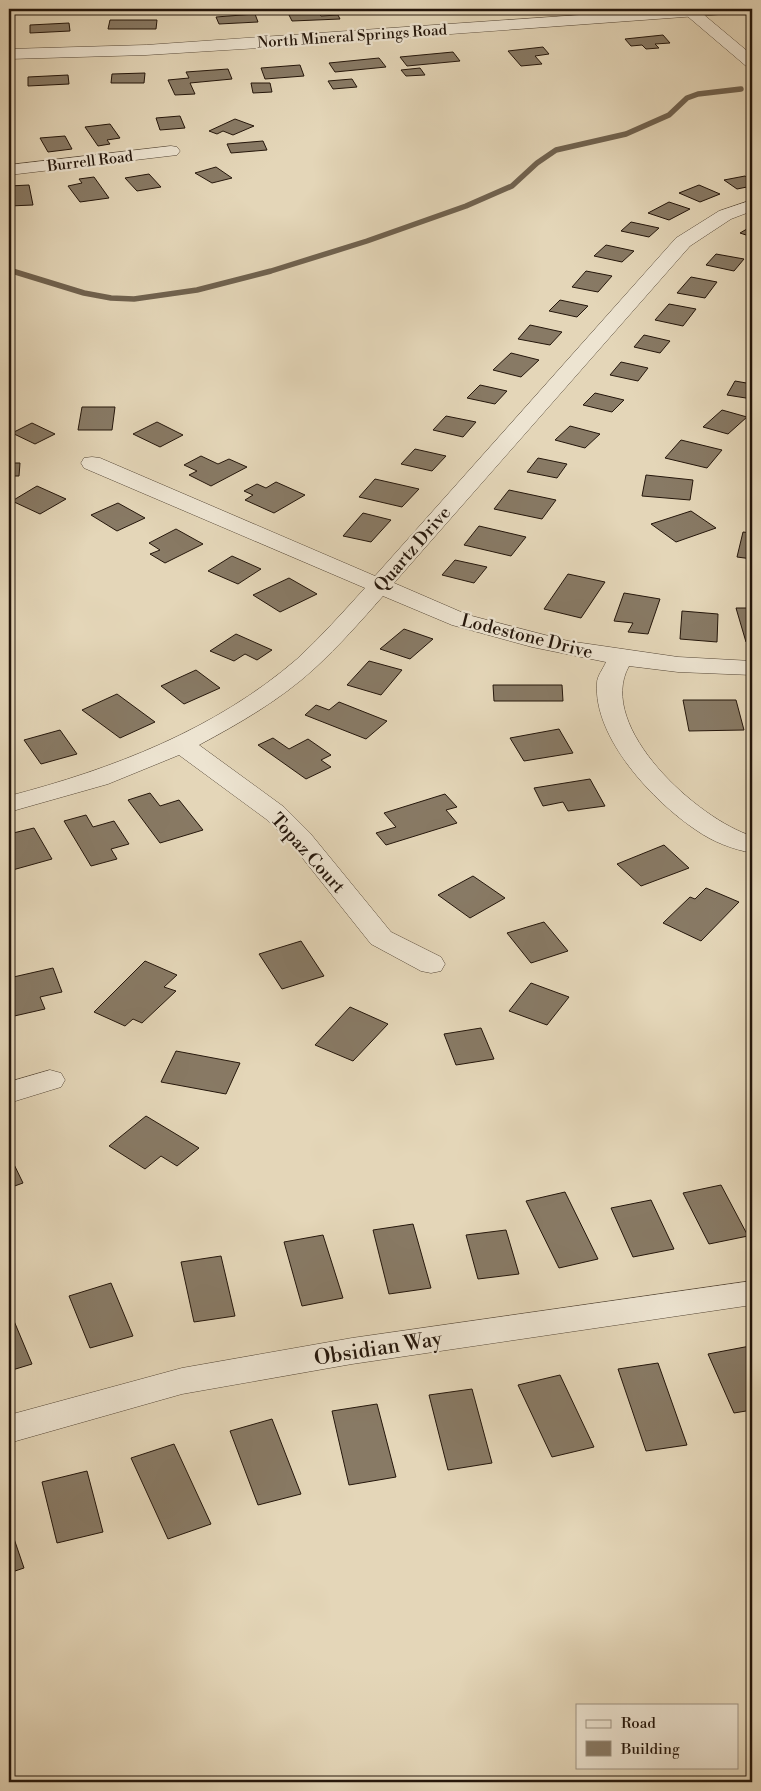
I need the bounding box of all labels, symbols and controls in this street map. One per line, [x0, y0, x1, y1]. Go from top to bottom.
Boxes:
street label: North Mineral Springs Road [256, 20, 448, 53]
street label: Burrell Road [45, 147, 135, 176]
street label: Quartz Drive [369, 502, 456, 597]
street label: Lodestone Drive [459, 609, 595, 664]
street label: Topaz Court [265, 808, 350, 899]
street label: Obsidian Way [312, 1326, 445, 1372]
legend [576, 1704, 738, 1768]
text: Road [621, 1714, 656, 1733]
text: Building [620, 1740, 680, 1759]

